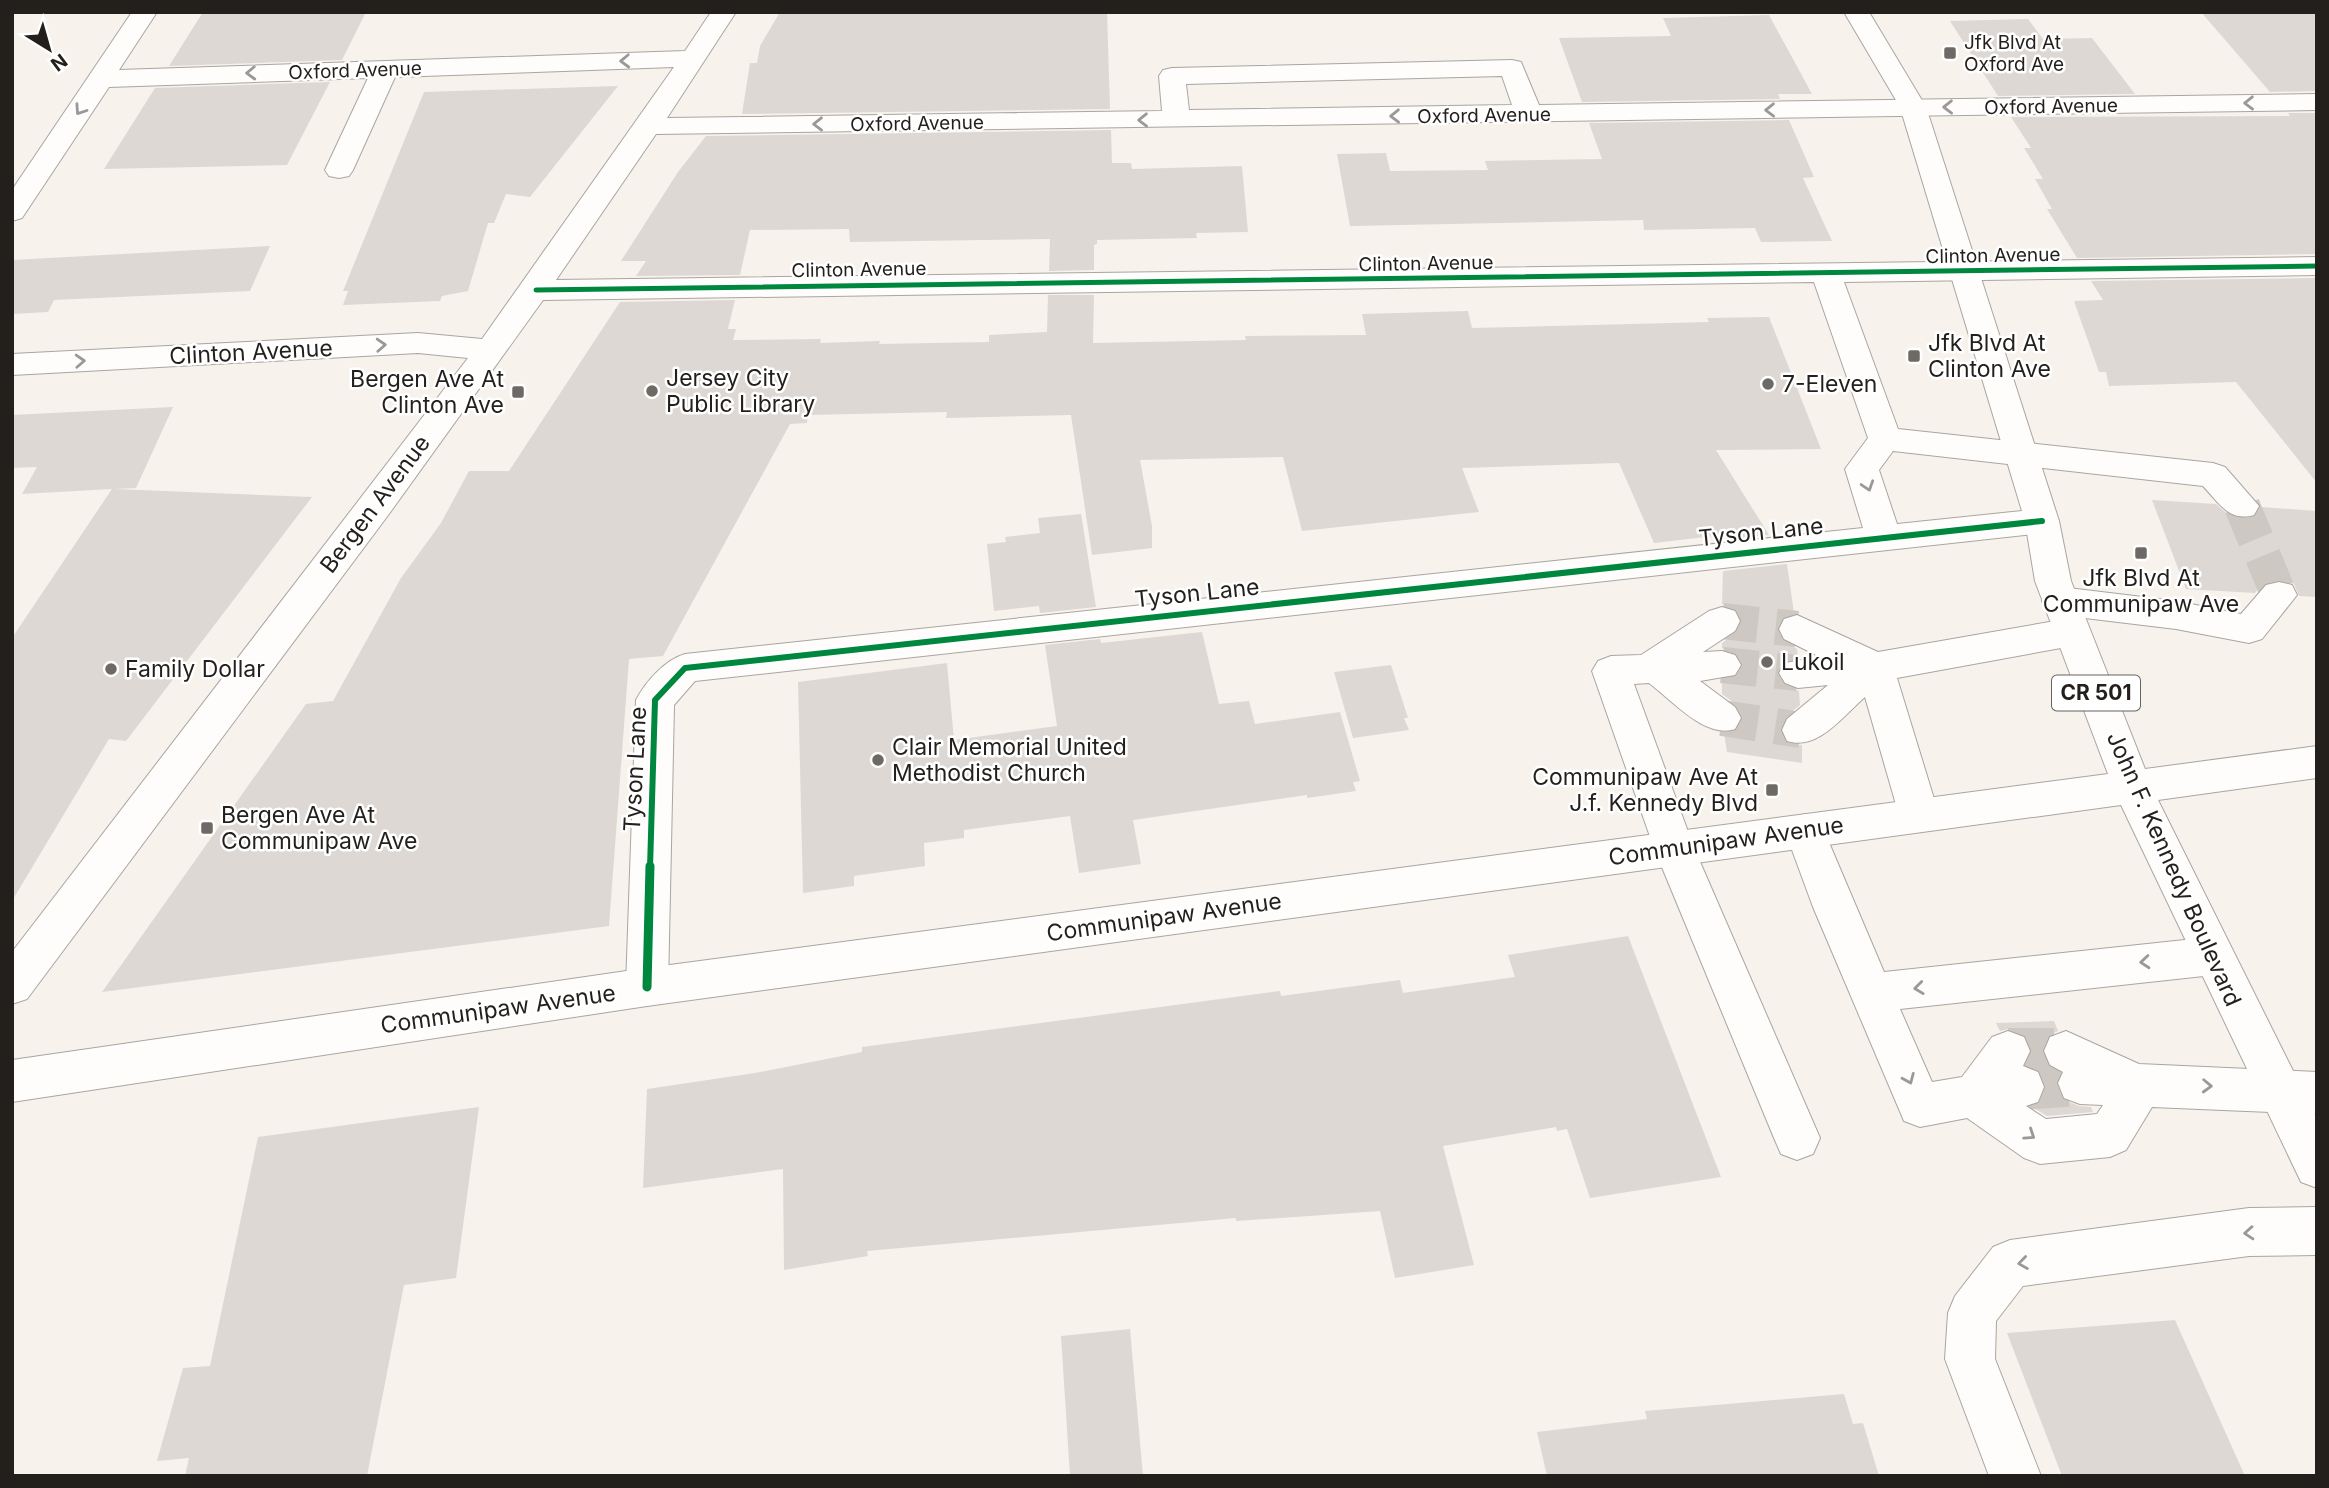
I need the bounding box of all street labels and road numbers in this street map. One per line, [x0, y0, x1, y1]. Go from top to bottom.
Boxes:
street label: Oxford Avenue [288, 57, 422, 84]
street label: Oxford Avenue [1984, 94, 2118, 119]
street label: Oxford Avenue [1417, 103, 1551, 128]
street label: Oxford Avenue [850, 111, 984, 136]
street label: Clinton Avenue [1925, 243, 2061, 268]
street label: Clinton Avenue [1358, 251, 1494, 276]
street label: Clinton Avenue [791, 257, 927, 282]
street label: Clinton Avenue [169, 334, 333, 370]
street label: Bergen Avenue [314, 430, 436, 578]
street label: Tyson Lane [1697, 512, 1825, 552]
street label: Tyson Lane [1133, 573, 1261, 613]
road number: CR 501 [2052, 676, 2140, 710]
street label: Tyson Lane [618, 706, 652, 832]
street label: John F. Kennedy Boulevard [2101, 727, 2247, 1011]
street label: Communipaw Avenue [1607, 811, 1845, 871]
street label: Communipaw Avenue [1045, 887, 1283, 947]
street label: Communipaw Avenue [379, 979, 617, 1039]

